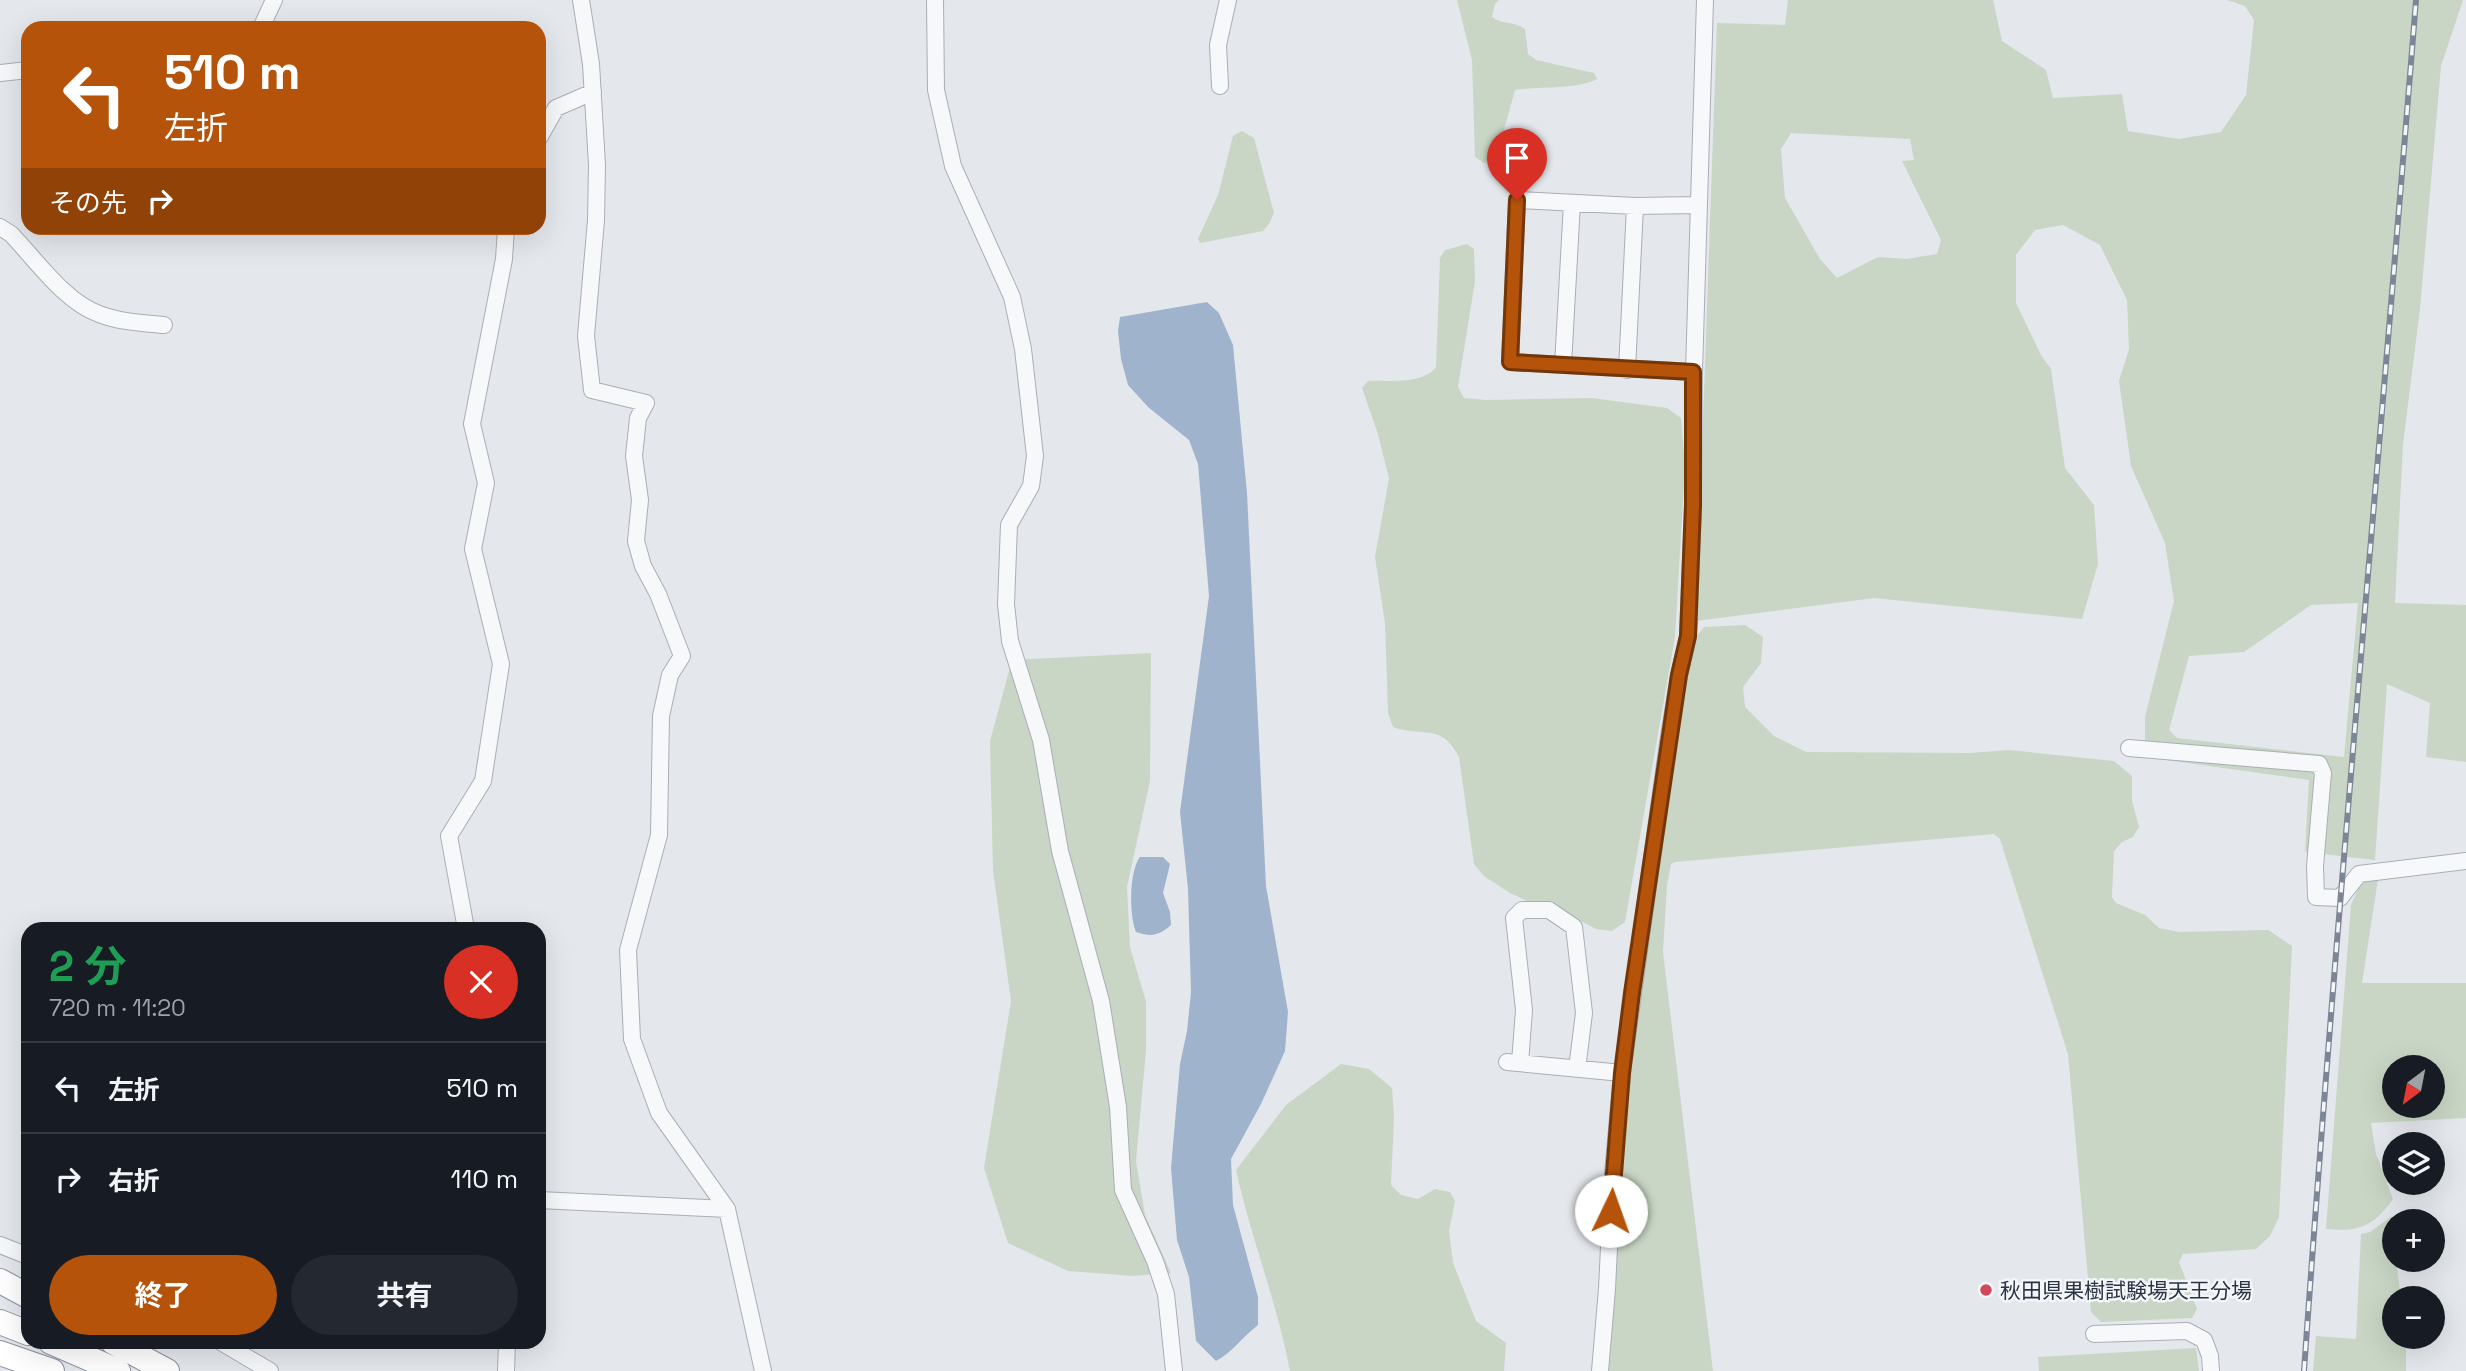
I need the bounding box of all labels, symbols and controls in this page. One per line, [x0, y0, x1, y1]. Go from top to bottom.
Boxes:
text: 510 m [164, 41, 301, 103]
icon: left [49, 49, 140, 140]
text: 左折 [164, 108, 228, 148]
pin [1487, 128, 1547, 200]
icon: arrive [1498, 139, 1536, 177]
icon: right [141, 182, 179, 220]
text: その先 [49, 186, 127, 220]
text: 2 分 [49, 940, 127, 993]
button: close [444, 945, 518, 1019]
text: 720 m · 11:20 [49, 993, 186, 1023]
north arrow [2382, 1055, 2445, 1118]
map controls [2382, 1055, 2445, 1349]
icon: left [49, 1069, 87, 1107]
text: 510 m [446, 1071, 518, 1105]
text: 左折 [108, 1073, 160, 1107]
button: layers [2382, 1132, 2445, 1195]
icon: right [49, 1160, 87, 1198]
text: 110 m [451, 1162, 518, 1196]
text: 右折 [108, 1164, 160, 1198]
position arrow [1574, 1174, 1648, 1248]
button: + [2382, 1209, 2445, 1272]
button: 終了 [49, 1255, 277, 1335]
button: 共有 [291, 1255, 518, 1335]
place label: 秋田県果樹試験場天王分場 [2000, 1277, 2252, 1304]
marker: 秋田県果樹試験場天王分場 [1978, 1282, 1994, 1298]
button: − [2382, 1286, 2445, 1349]

